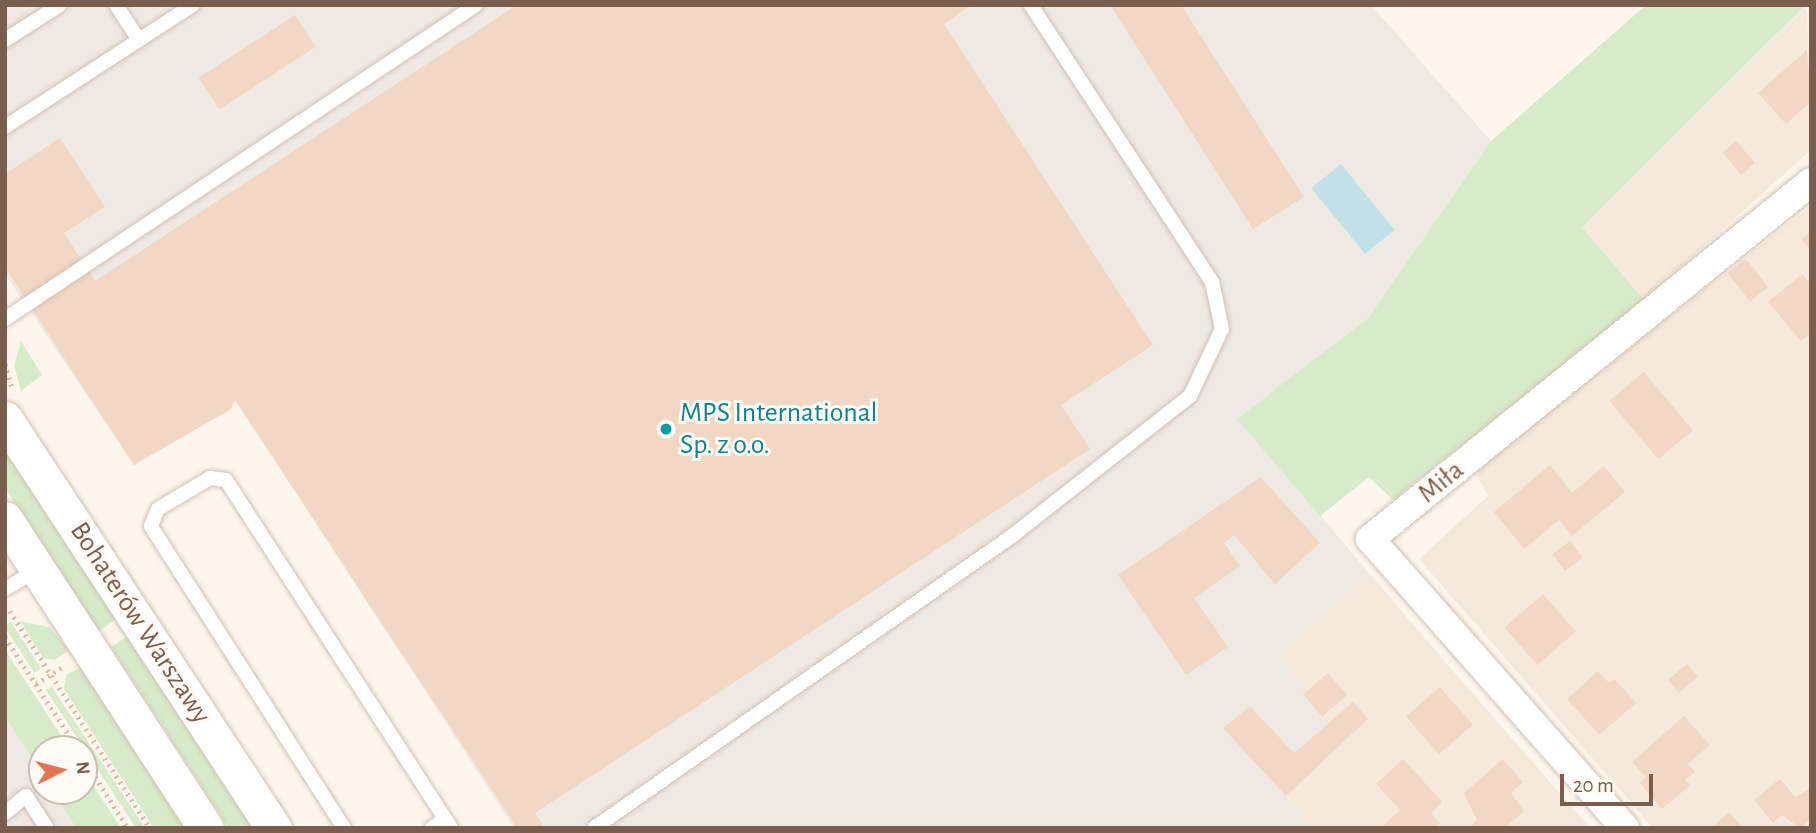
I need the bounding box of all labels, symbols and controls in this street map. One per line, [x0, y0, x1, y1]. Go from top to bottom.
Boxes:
place label: MPS International Sp. z o.o. [680, 396, 878, 462]
marker: MPS International Sp. z o.o. [658, 421, 674, 437]
street label: Miła [1411, 453, 1471, 511]
street label: Bohaterów Warszawy [62, 516, 218, 730]
north arrow [28, 735, 98, 805]
text: N [72, 760, 93, 776]
scale bar [1564, 760, 1657, 804]
text: 20 m [1573, 775, 1614, 796]

